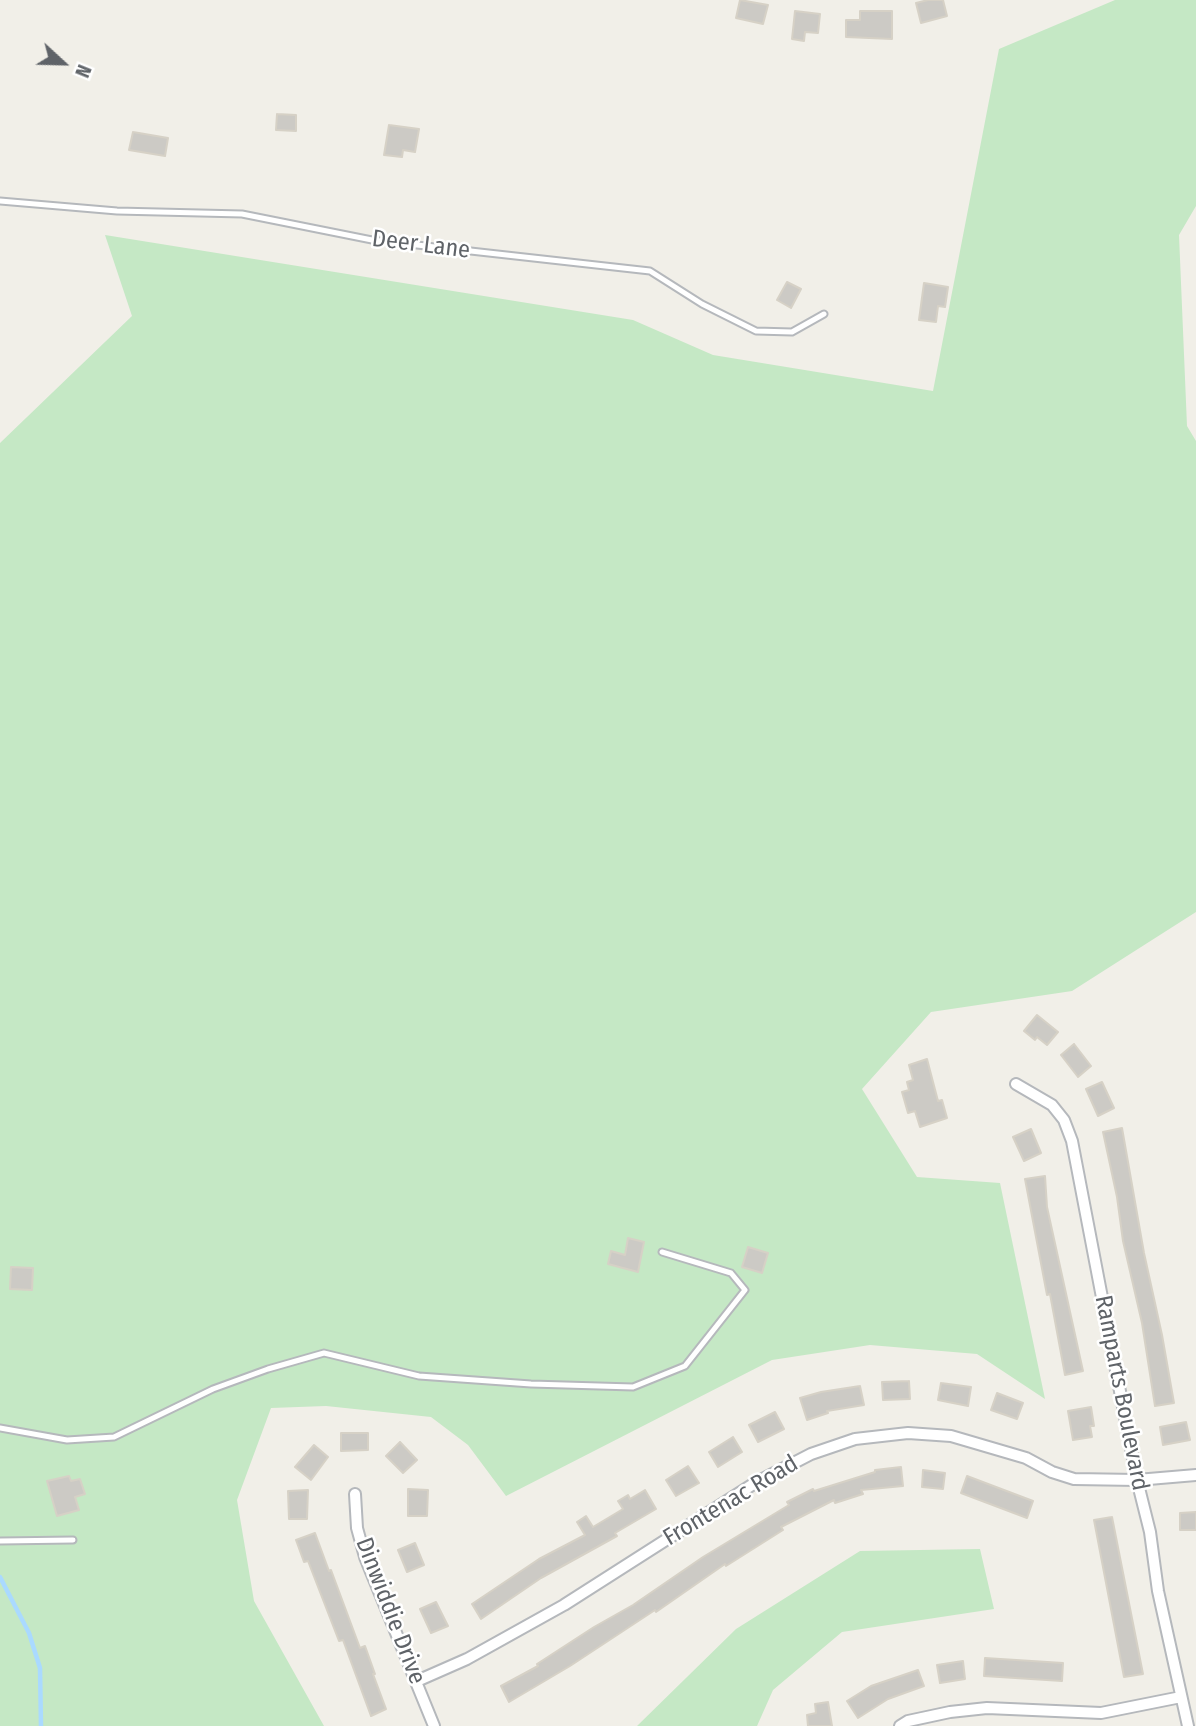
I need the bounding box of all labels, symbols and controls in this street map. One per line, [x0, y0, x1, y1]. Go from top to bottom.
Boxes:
north arrow [28, 28, 98, 98]
text: N [70, 61, 96, 81]
street label: Deer Lane [370, 225, 472, 265]
street label: Ramparts Boulevard [1088, 1293, 1154, 1493]
street label: Frontenac Road [658, 1449, 804, 1553]
street label: Dinwiddie Drive [349, 1534, 431, 1688]

